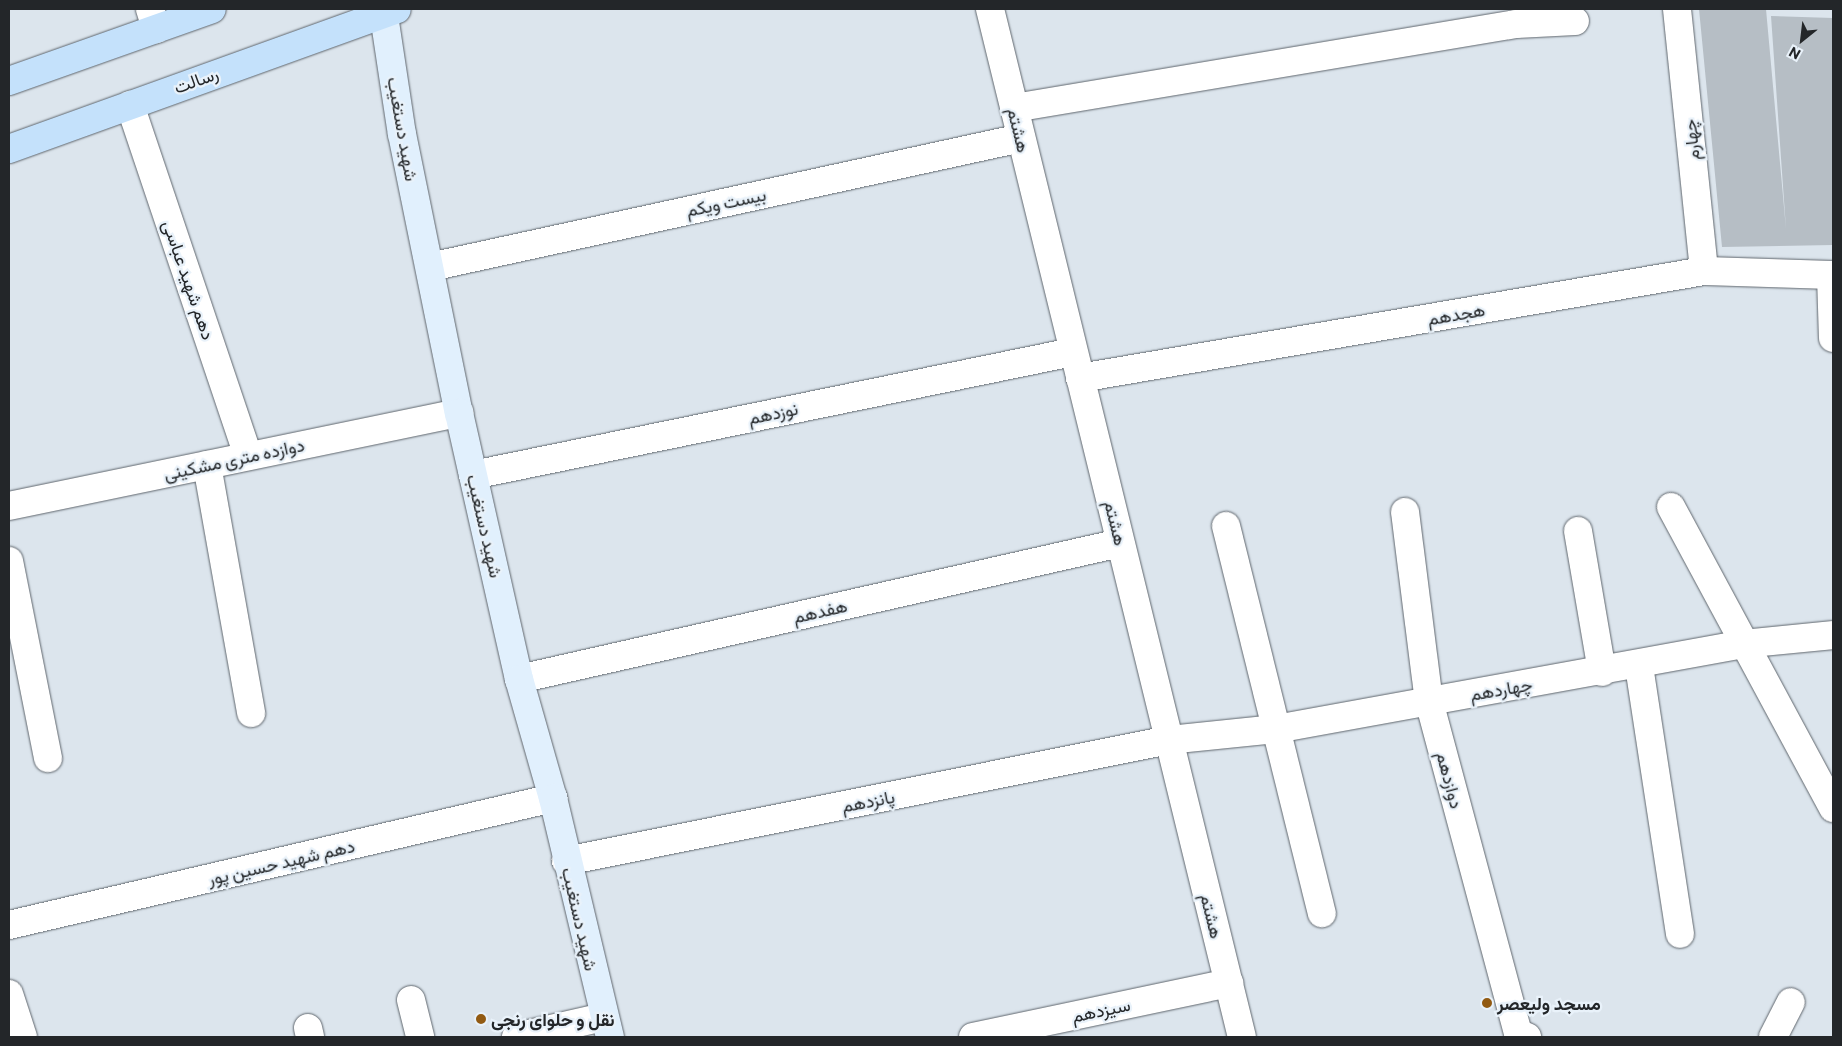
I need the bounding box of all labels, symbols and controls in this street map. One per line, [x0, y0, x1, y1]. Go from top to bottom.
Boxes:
north arrow [1777, 15, 1827, 65]
text: N [1786, 44, 1803, 64]
street label: رسالت [171, 62, 221, 98]
street label: شهید دستغیب [383, 75, 423, 183]
street label: هشتم [1003, 105, 1035, 155]
street label: چهارم [1678, 118, 1704, 162]
street label: بیست ویکم [684, 183, 768, 221]
street label: دهم شهید عباسی [158, 217, 220, 343]
street label: هجدهم [1425, 298, 1487, 330]
street label: نوزدهم [746, 397, 800, 429]
street label: دوازده متری مشکینی [162, 434, 306, 484]
street label: شهید دستغیب [463, 472, 507, 580]
street label: هشتم [1100, 498, 1132, 548]
street label: هفدهم [791, 594, 849, 628]
street label: چهاردهم [1468, 673, 1534, 705]
street label: دوازدهم [1432, 749, 1468, 811]
street label: پانزدهم [840, 785, 896, 817]
street label: دهم شهید حسین پور [205, 835, 357, 889]
street label: شهید دستغیب [558, 865, 602, 973]
street label: هشتم [1196, 891, 1228, 941]
place label: مسجد ولیعصر [1497, 992, 1601, 1014]
street label: سیزدهم [1070, 993, 1132, 1027]
marker: مسجد ولیعصر [1481, 997, 1493, 1009]
place label: نقل و حلوای رنجی [491, 1008, 615, 1030]
marker: نقل و حلوای رنجی [475, 1013, 487, 1025]

